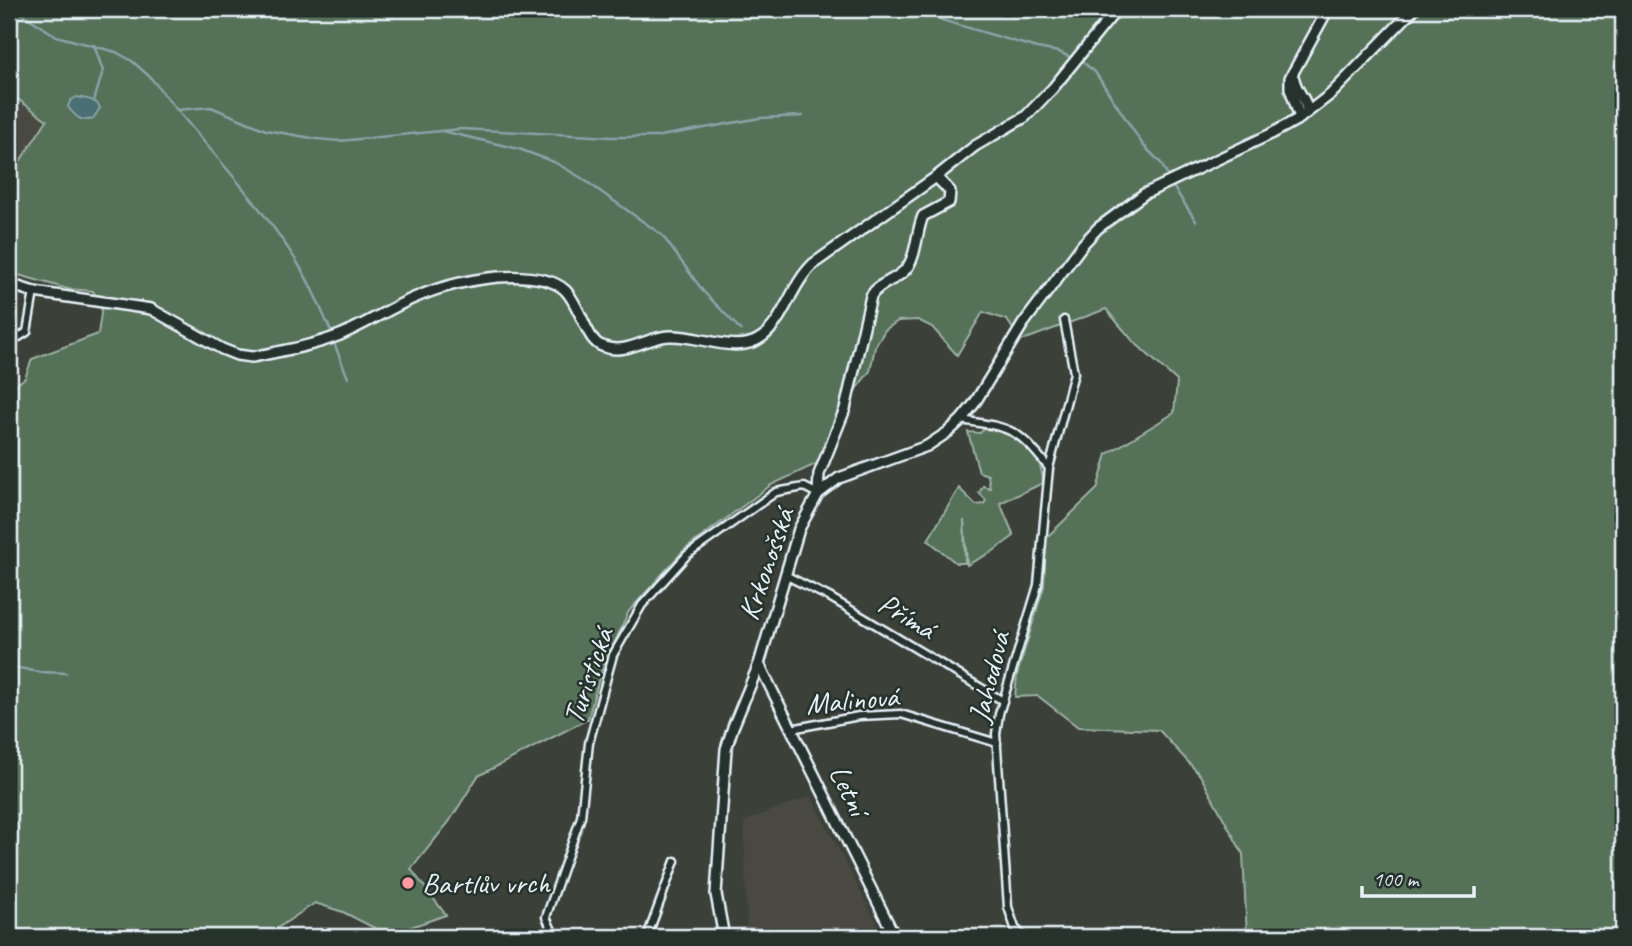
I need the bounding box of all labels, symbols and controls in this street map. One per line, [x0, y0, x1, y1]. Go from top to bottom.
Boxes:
street label: Krkonošská [729, 500, 804, 625]
street label: Přímá [871, 584, 945, 649]
street label: Turistická [554, 620, 623, 729]
street label: Jahodová [959, 625, 1019, 728]
street label: Malinová [804, 677, 903, 723]
street label: Letní [821, 758, 880, 827]
scale bar [1362, 855, 1474, 899]
place label: Bartlův vrch [422, 864, 551, 902]
text: 100 m [1373, 866, 1420, 892]
marker: Bartlův vrch [400, 875, 416, 891]

